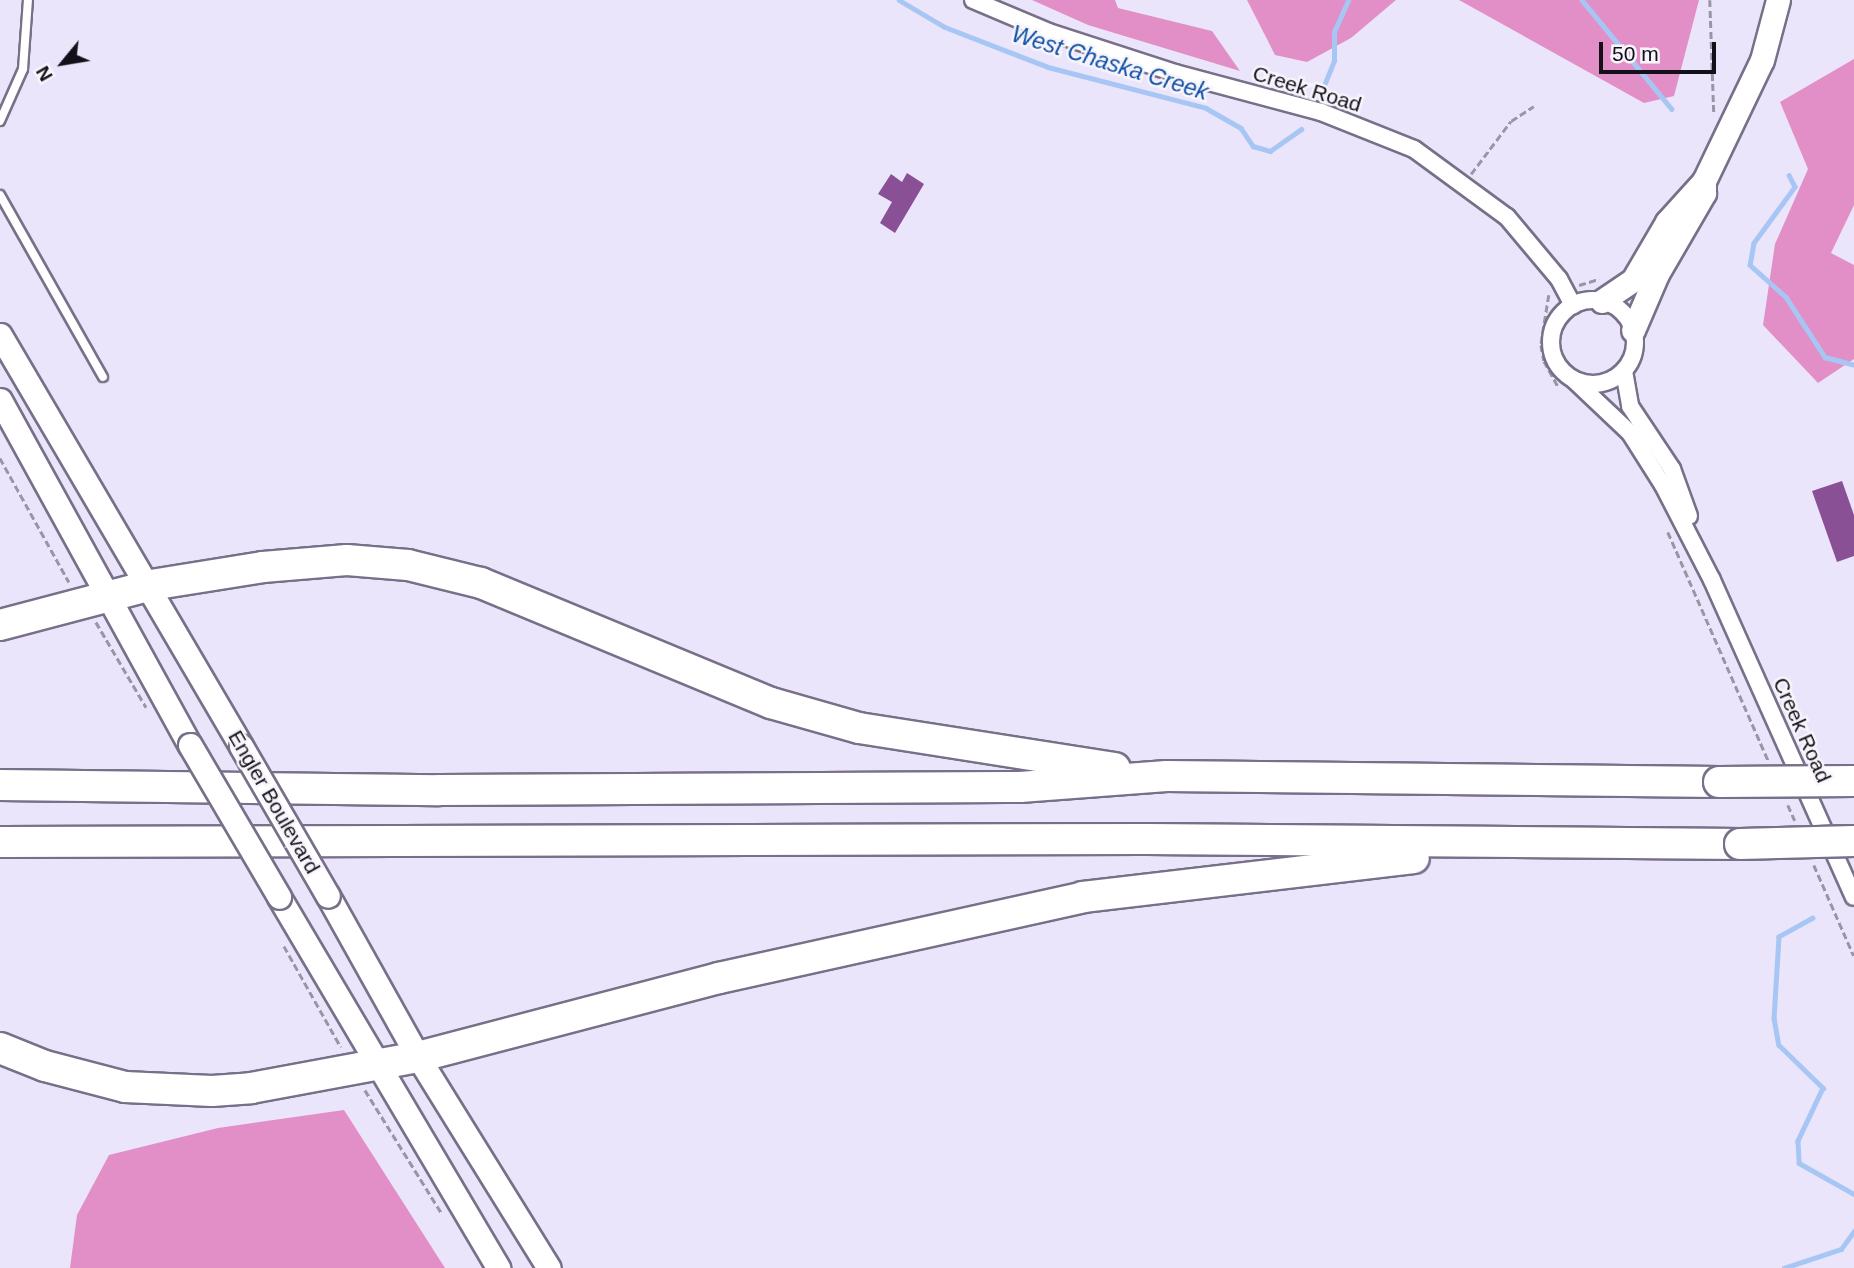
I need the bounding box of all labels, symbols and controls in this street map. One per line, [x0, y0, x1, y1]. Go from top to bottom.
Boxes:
water label: West Chaska Creek [1008, 20, 1212, 106]
north arrow [28, 28, 98, 98]
scale bar [1602, 28, 1719, 72]
text: 50 m [1612, 42, 1659, 65]
street label: Creek Road [1250, 61, 1364, 117]
text: N [32, 63, 57, 85]
street label: Creek Road [1768, 674, 1836, 786]
street label: Engler Boulevard [223, 726, 325, 878]

